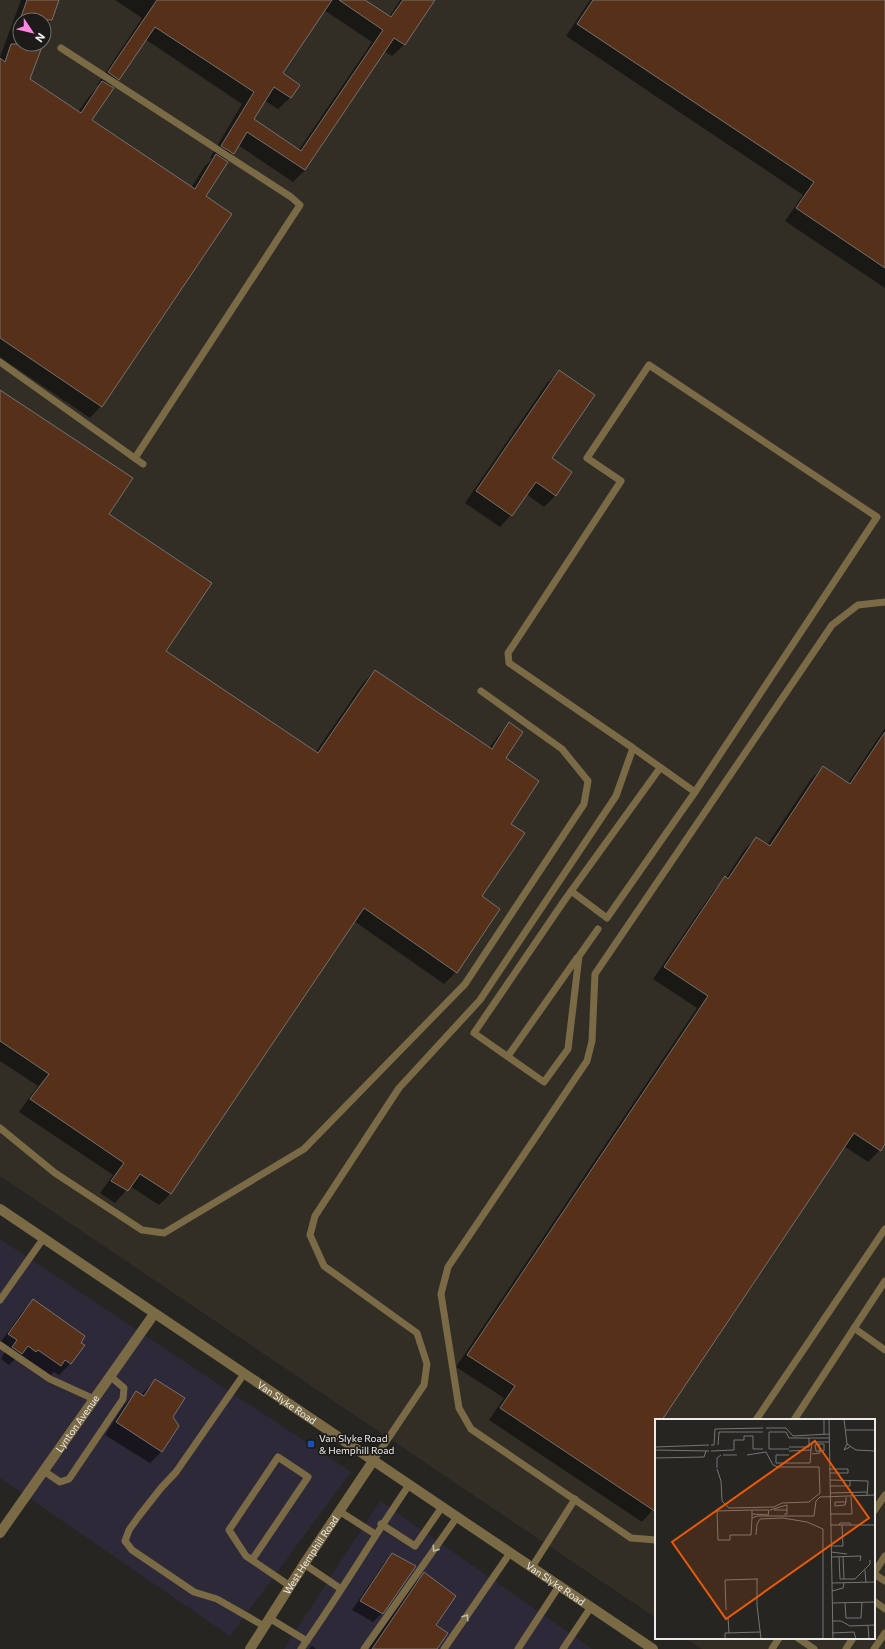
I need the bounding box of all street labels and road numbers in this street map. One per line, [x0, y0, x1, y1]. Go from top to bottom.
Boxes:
street label: Van Slyke Road [255, 1378, 319, 1427]
street label: Lynton Avenue [53, 1392, 101, 1454]
street label: West Hemphill Road [280, 1513, 341, 1596]
street label: Van Slyke Road [524, 1559, 588, 1608]

